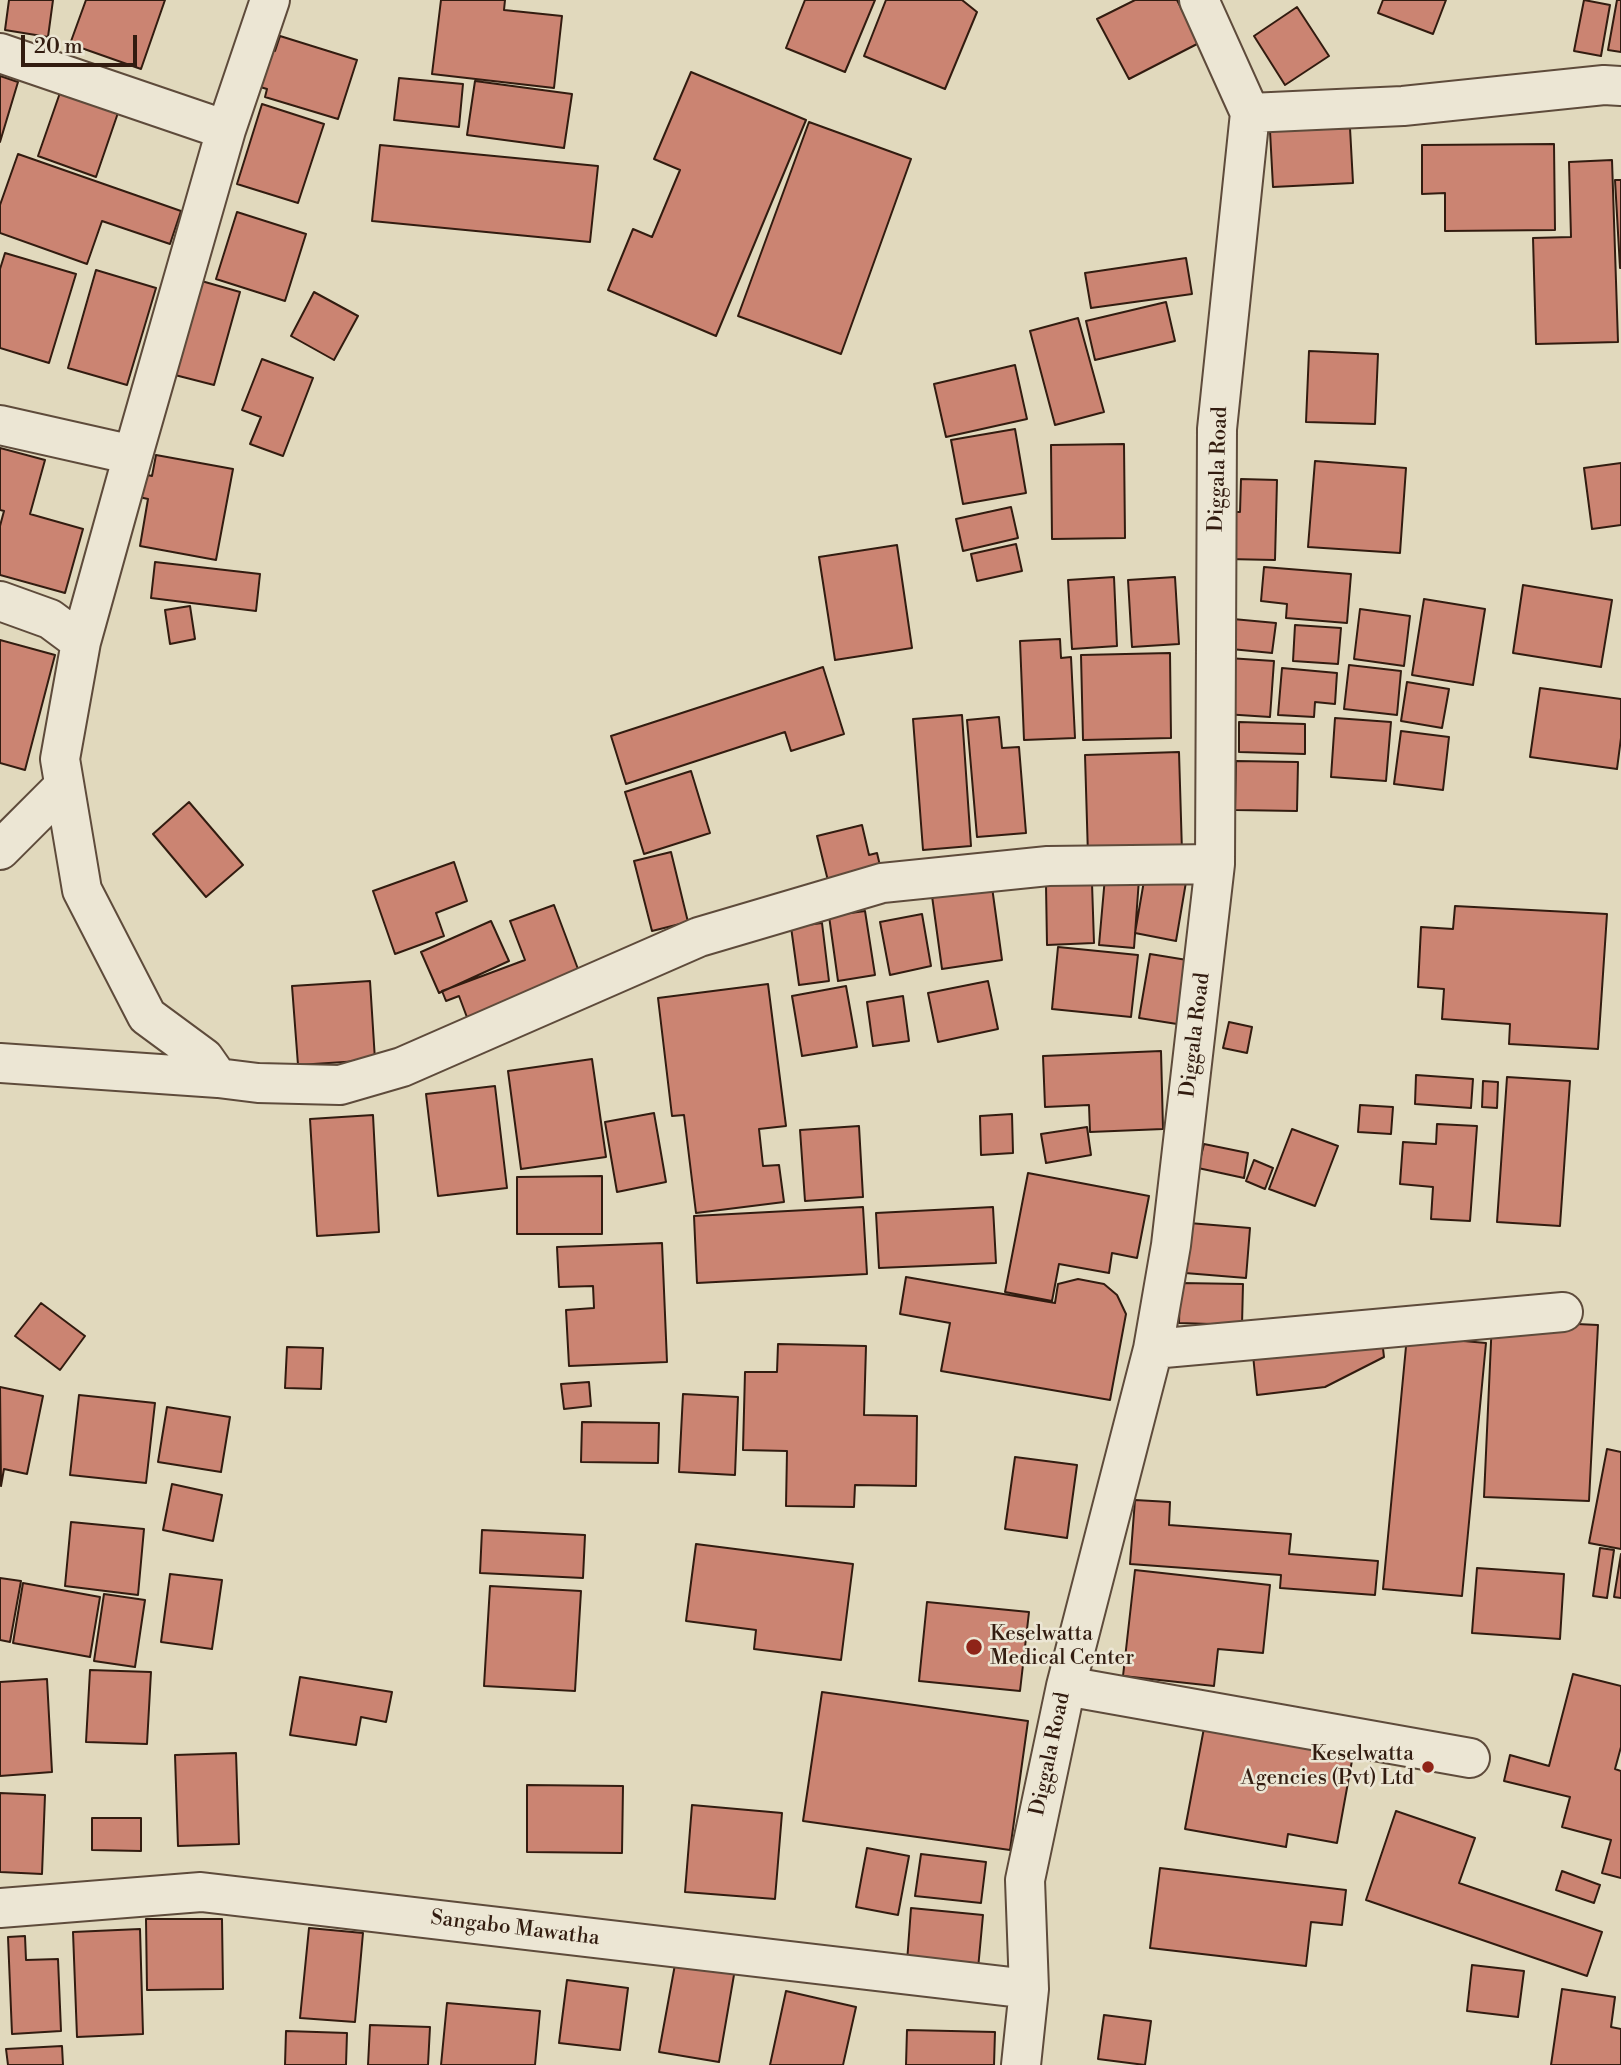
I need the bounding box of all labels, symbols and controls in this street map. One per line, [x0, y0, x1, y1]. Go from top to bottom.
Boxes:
scale bar [24, 21, 140, 65]
text: 20 m [34, 34, 83, 60]
street label: Diggala Road [1204, 406, 1234, 532]
street label: Diggala Road [1176, 971, 1216, 1099]
place label: Keselwatta Medical Center [990, 1622, 1134, 1672]
marker: Keselwatta Medical Center [964, 1637, 984, 1657]
street label: Diggala Road [1026, 1690, 1076, 1818]
place label: Keselwatta Agencies (Pvt) Ltd [1241, 1742, 1414, 1792]
marker: Keselwatta Agencies (Pvt) Ltd [1420, 1759, 1436, 1775]
street label: Sangabo Mawatha [429, 1906, 601, 1952]

